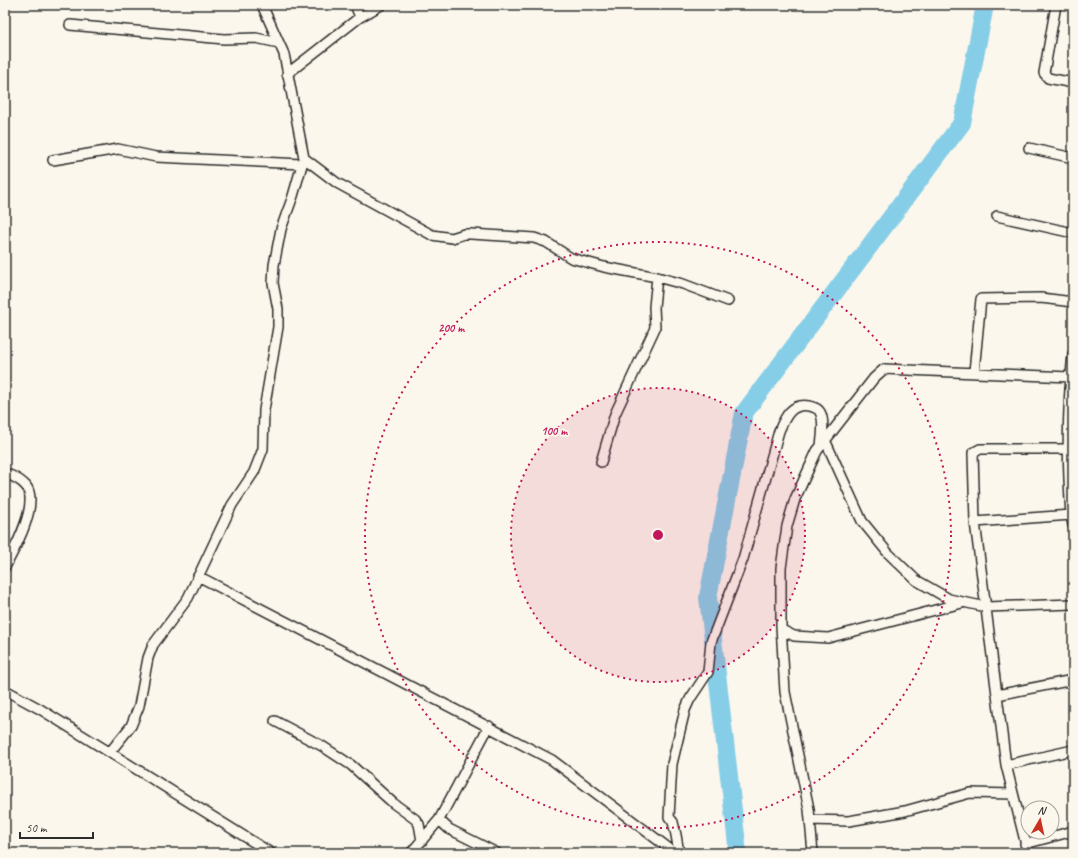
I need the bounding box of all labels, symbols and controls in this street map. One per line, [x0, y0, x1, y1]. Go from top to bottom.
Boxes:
text: 200 m [438, 320, 465, 336]
text: 100 m [541, 423, 568, 439]
centre of rings [651, 528, 665, 542]
north arrow [1020, 800, 1060, 840]
text: N [1037, 803, 1048, 818]
scale bar [20, 814, 93, 840]
text: 50 m [26, 820, 48, 836]

